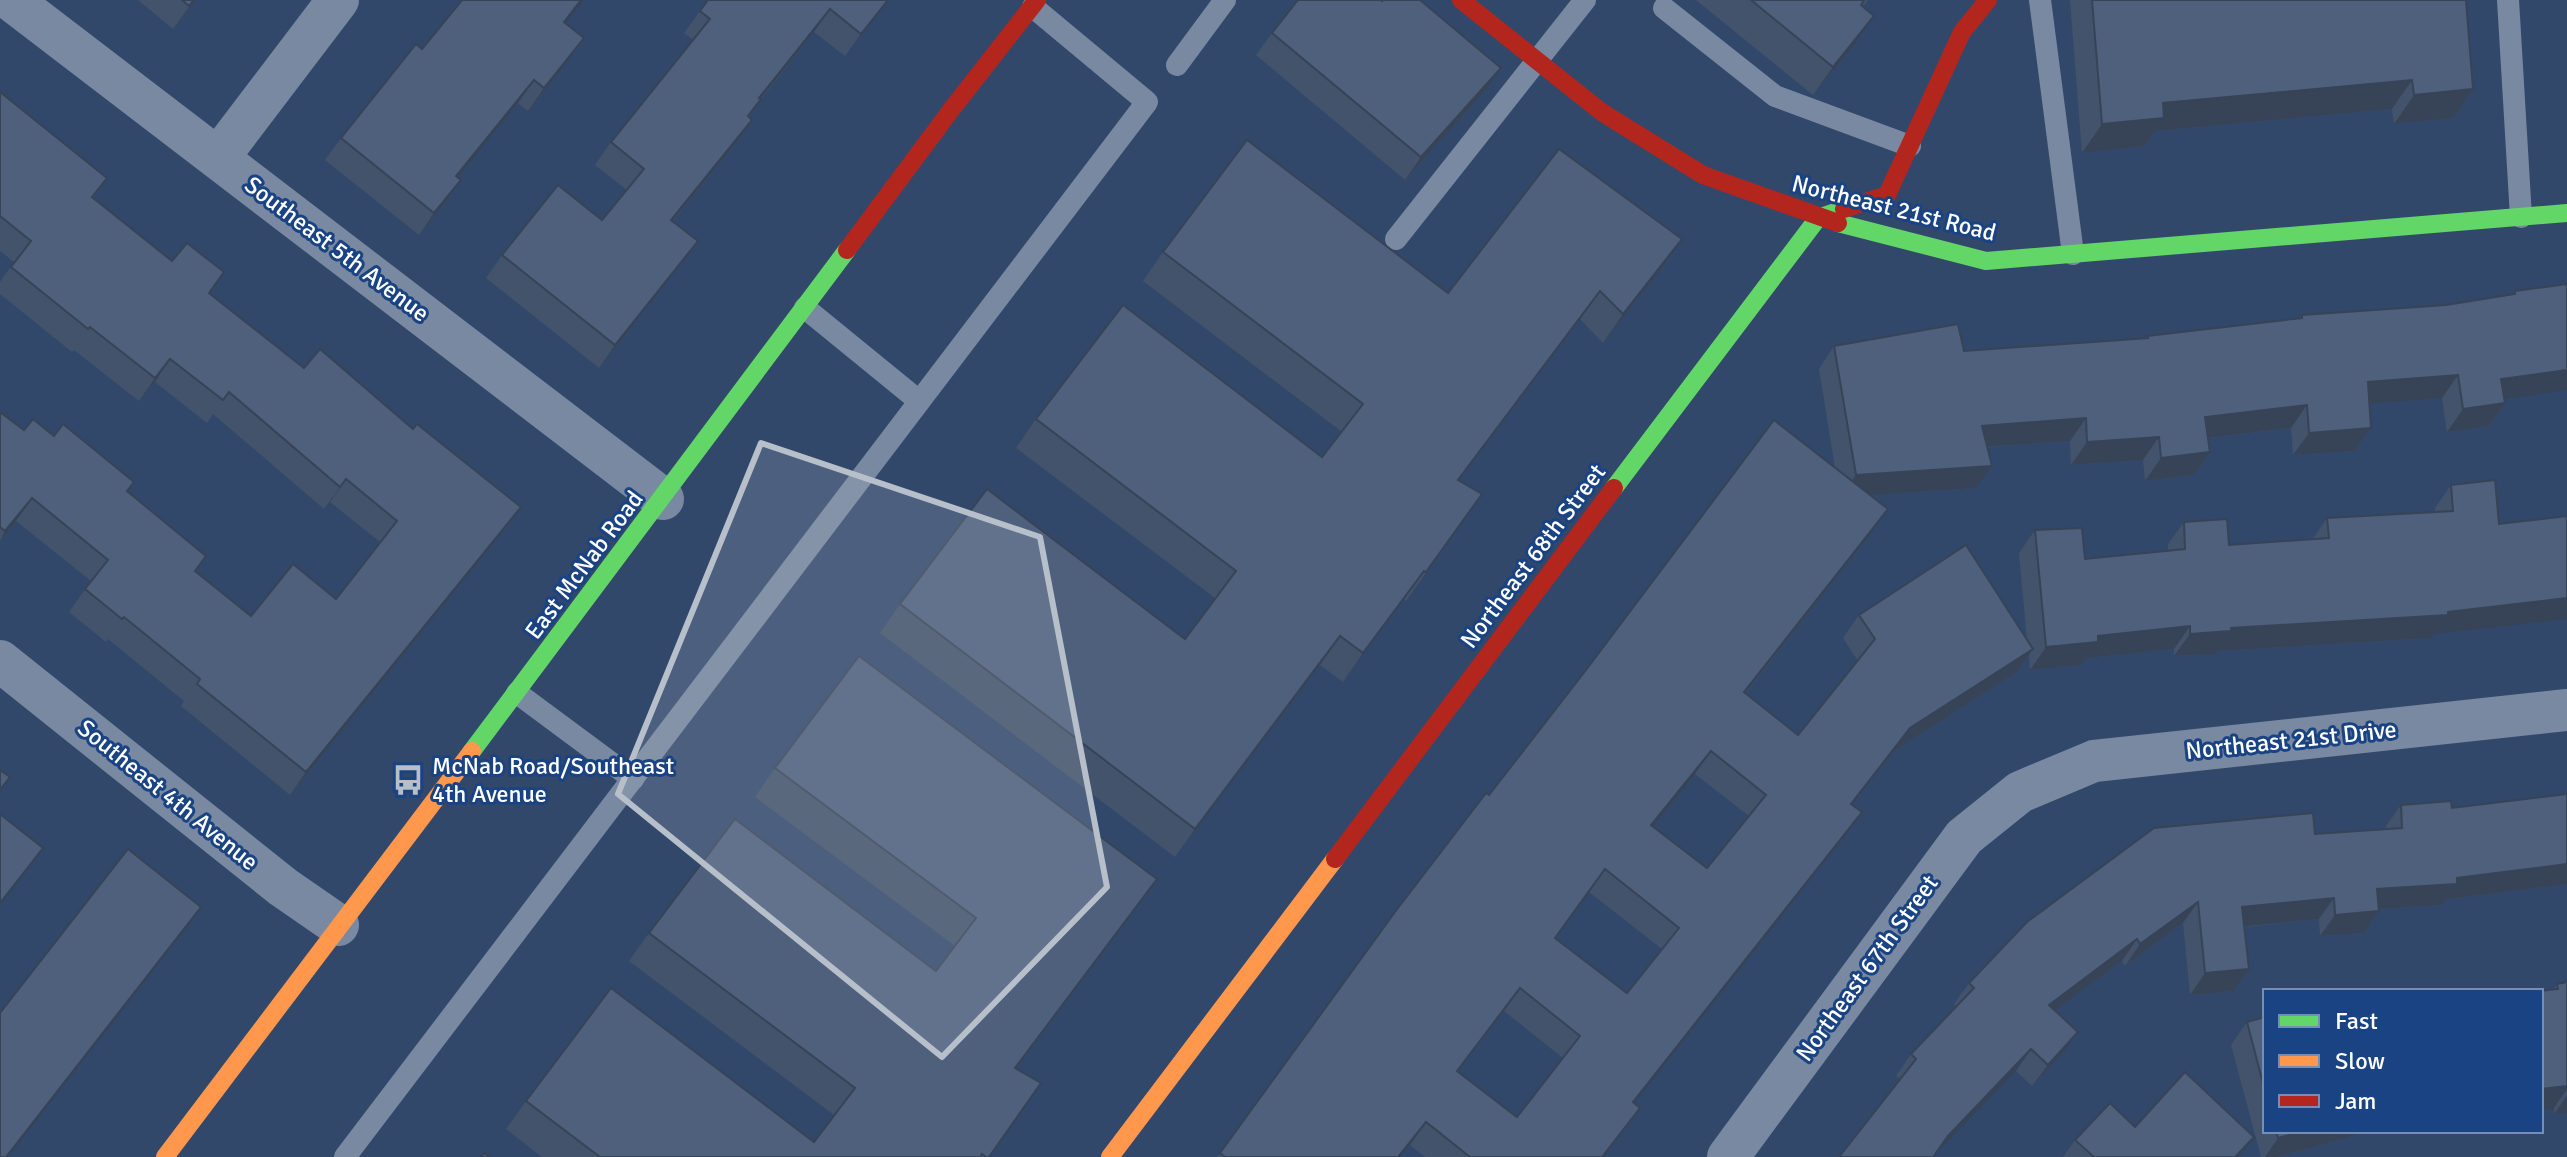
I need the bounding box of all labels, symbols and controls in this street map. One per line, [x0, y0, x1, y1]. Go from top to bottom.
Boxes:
street label: Northeast 21st Road [1789, 168, 1999, 248]
street label: Southeast 5th Avenue [239, 170, 435, 328]
street label: Northeast 68th Street [1454, 458, 1612, 654]
street label: East McNab Road [518, 485, 650, 645]
street label: Southeast 4th Avenue [72, 713, 264, 877]
street label: Northeast 21st Drive [2184, 714, 2398, 766]
place label: McNab Road/Southeast 4th Avenue [432, 751, 674, 809]
bus stop icon: McNab Road/Southeast 4th Avenue [391, 763, 425, 797]
street label: Northeast 67th Street [1789, 869, 1945, 1067]
legend [2263, 989, 2543, 1133]
text: Fast [2335, 1006, 2378, 1036]
text: Slow [2335, 1046, 2385, 1076]
text: Jam [2335, 1086, 2376, 1116]

